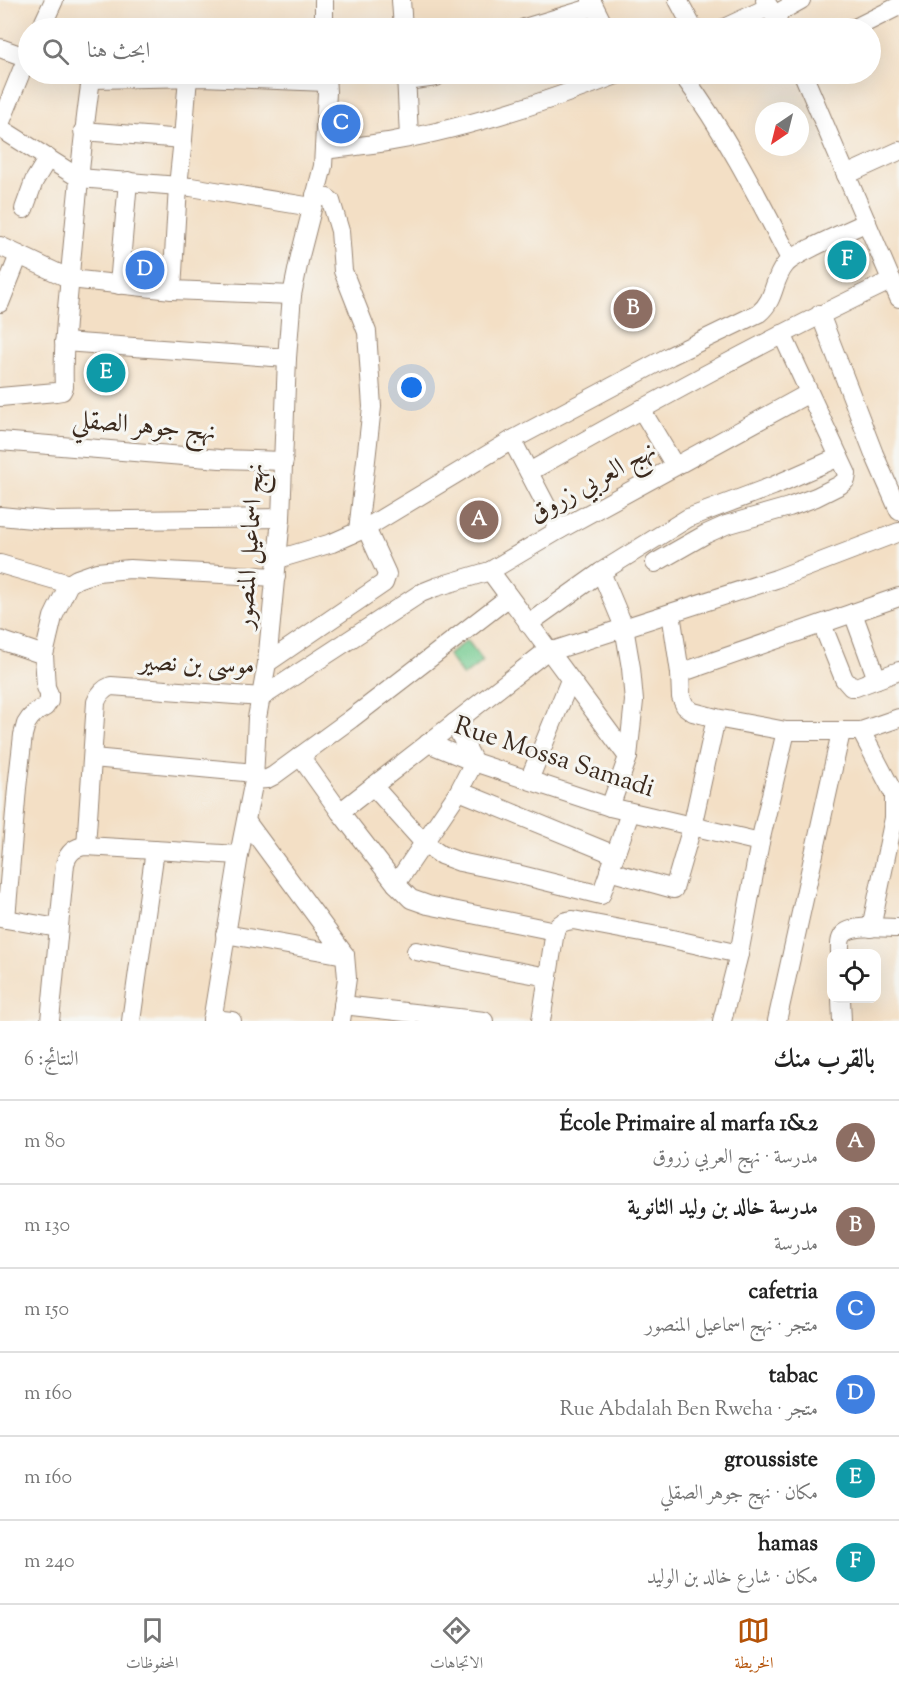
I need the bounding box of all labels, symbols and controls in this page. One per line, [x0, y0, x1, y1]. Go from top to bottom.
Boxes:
search box [18, 18, 881, 84]
icon: search [39, 35, 72, 68]
text: ابحث هنا [87, 36, 150, 68]
pin: C [322, 102, 360, 146]
north arrow [755, 102, 809, 156]
pin: F [828, 238, 866, 282]
pin: D [126, 248, 164, 292]
pin: B [614, 286, 652, 332]
pin: E [86, 350, 126, 395]
your location [397, 373, 426, 402]
street label: نهج جوهر الصقلي [70, 402, 217, 456]
street label: نهج العربي زروق [523, 433, 665, 536]
street label: نهج اسماعيل المنصور [227, 462, 278, 633]
pin: A [460, 498, 498, 542]
street label: موسى بن نصير [136, 644, 255, 686]
street label: Rue Mossa Samadi [449, 708, 659, 808]
map controls [827, 949, 881, 1003]
button: locate [827, 949, 881, 1003]
text: بالقرب منك [773, 1042, 875, 1079]
text: النتائج: 6 [24, 1046, 79, 1075]
text: École Primaire al marfa 1&2 [560, 1109, 818, 1141]
text: 80 m [24, 1128, 65, 1157]
text: A [847, 1128, 864, 1157]
text: مدرسة · نهج العربي زروق [652, 1144, 818, 1173]
text: مدرسة خالد بن وليد الثانوية [628, 1193, 818, 1225]
text: 130 m [24, 1212, 70, 1241]
text: B [849, 1212, 862, 1241]
text: مدرسة [774, 1231, 818, 1260]
text: cafetria [748, 1277, 818, 1309]
text: 150 m [24, 1296, 69, 1325]
text: C [847, 1296, 864, 1325]
text: متجر · نهج اسماعيل المنصور [645, 1312, 818, 1341]
text: tabac [769, 1361, 818, 1393]
text: 160 m [24, 1380, 72, 1409]
text: D [848, 1380, 863, 1409]
text: متجر · Rue Abdalah Ben Rweha [560, 1396, 818, 1425]
text: groussiste [724, 1445, 818, 1477]
text: 160 m [24, 1464, 72, 1493]
text: E [849, 1464, 862, 1493]
text: مكان · نهج جوهر الصقلي [660, 1480, 818, 1509]
text: hamas [758, 1529, 818, 1561]
text: 240 m [24, 1548, 75, 1577]
text: F [850, 1548, 861, 1577]
text: مكان · شارع خالد بن الوليد [647, 1564, 818, 1593]
tab: المحفوظات [126, 1614, 178, 1678]
tab: الاتجاهات [430, 1614, 483, 1678]
tab: الخريطة [734, 1614, 773, 1678]

